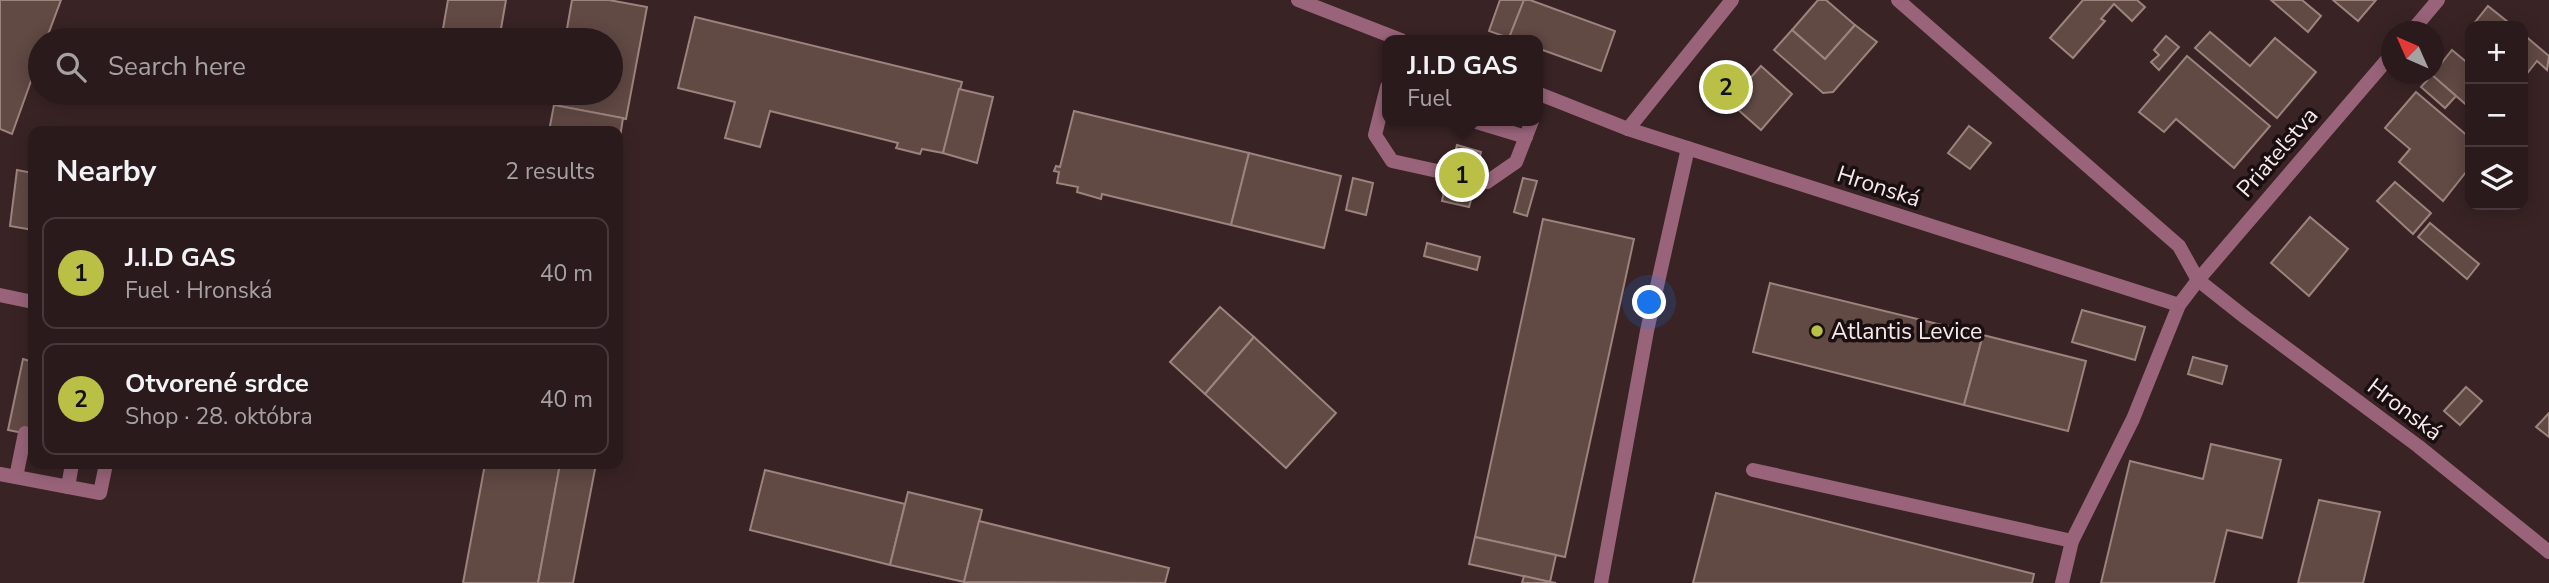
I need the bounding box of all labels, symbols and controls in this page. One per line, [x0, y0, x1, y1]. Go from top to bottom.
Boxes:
north arrow [2381, 21, 2444, 84]
map controls [2465, 21, 2528, 210]
button: + [2465, 21, 2528, 84]
search box [28, 28, 623, 105]
popup [1382, 35, 1543, 126]
icon: search [52, 48, 90, 86]
text: J.I.D GAS [1407, 48, 1518, 83]
text: Search here [108, 49, 246, 84]
pin: 2 [1703, 61, 1749, 113]
text: Fuel [1407, 83, 1452, 114]
button: − [2465, 84, 2528, 147]
street label: Priateľstva [2230, 101, 2325, 204]
button: layers [2465, 147, 2528, 210]
pin: 1 [1439, 149, 1485, 201]
text: Nearby [56, 151, 156, 192]
text: 2 results [505, 156, 595, 187]
street label: Hronská [1833, 158, 1925, 215]
text: J.I.D GAS [125, 240, 236, 275]
text: 1 [74, 258, 88, 289]
text: 40 m [540, 258, 593, 289]
text: Fuel · Hronská [125, 275, 272, 306]
your location [1632, 285, 1666, 319]
place label: Atlantis Levice [1831, 316, 1982, 347]
marker: Atlantis Levice [1809, 323, 1825, 339]
text: Otvorené srdce [125, 366, 309, 401]
street label: Hronská [2361, 371, 2448, 448]
text: 2 [74, 384, 88, 415]
text: 40 m [540, 384, 593, 415]
text: Shop · 28. októbra [125, 401, 313, 432]

